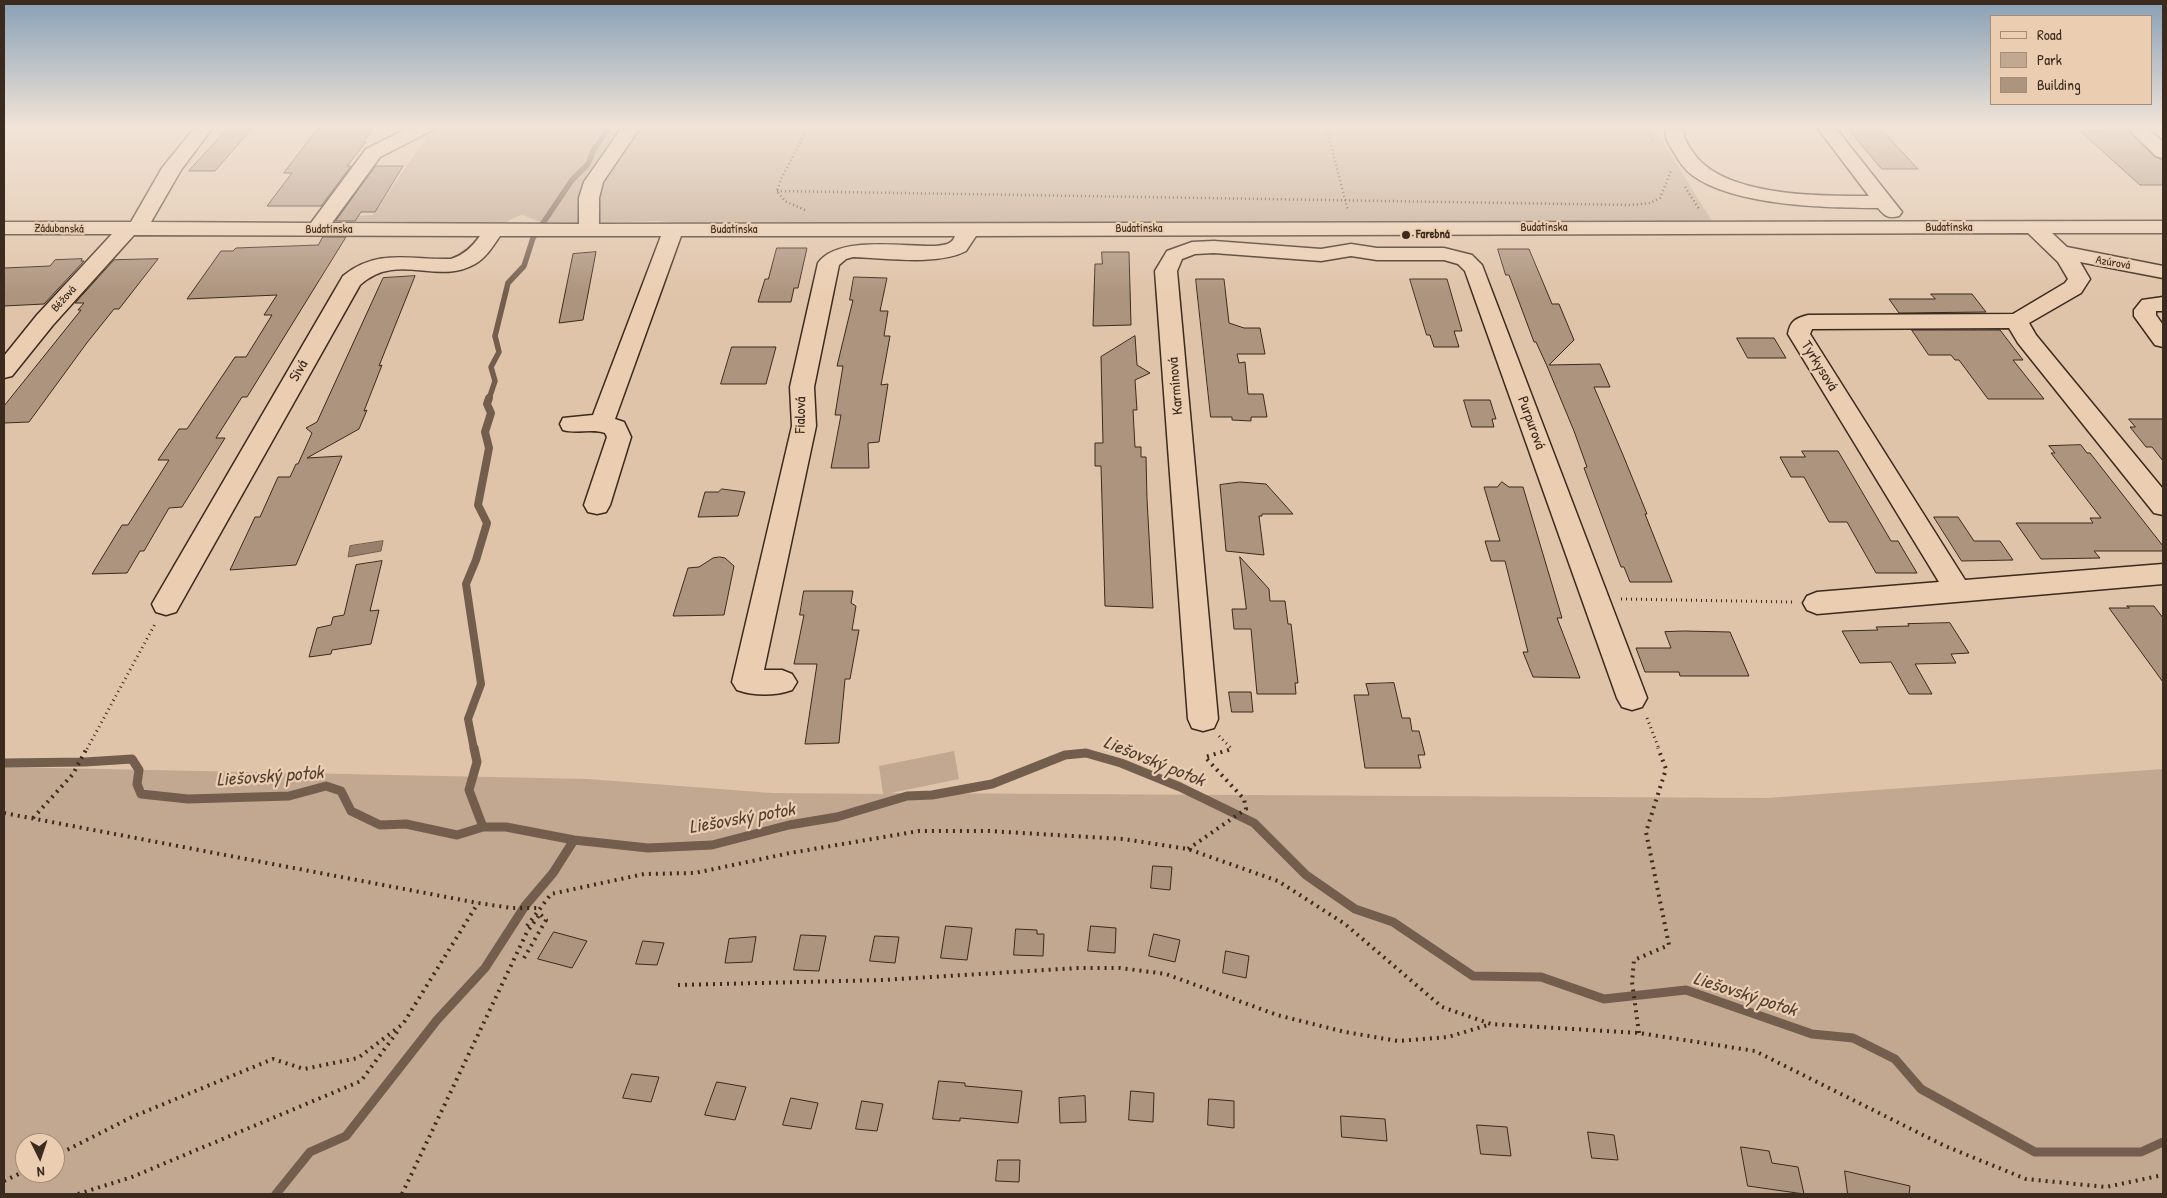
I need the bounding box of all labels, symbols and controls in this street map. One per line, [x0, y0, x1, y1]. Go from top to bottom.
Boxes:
legend [1990, 15, 2152, 105]
text: Road [2037, 24, 2062, 45]
text: Park [2037, 49, 2062, 70]
text: Building [2037, 74, 2081, 95]
street label: Zádubanská [34, 221, 84, 237]
street label: Budatínska [1521, 221, 1567, 235]
street label: Budatínska [1926, 221, 1972, 235]
street label: Budatínska [1116, 222, 1162, 236]
street label: Budatínska [306, 223, 352, 237]
street label: Budatínska [711, 223, 757, 237]
place label: Farebná [1416, 228, 1450, 242]
marker: Farebná [1400, 229, 1412, 241]
street label: Azúrová [2095, 253, 2131, 273]
street label: Béžová [48, 283, 80, 315]
street label: Tyrkysová [1797, 338, 1841, 394]
street label: Karmínová [1165, 356, 1187, 416]
street label: Sivá [286, 357, 312, 385]
street label: Purpurová [1513, 394, 1549, 452]
street label: Fialová [792, 396, 810, 434]
water label: Liešovský potok [1100, 731, 1208, 793]
water label: Liešovský potok [216, 762, 324, 792]
water label: Liešovský potok [687, 798, 797, 840]
water label: Liešovský potok [1691, 968, 1799, 1022]
north arrow [15, 1133, 65, 1183]
text: N [37, 1163, 45, 1182]

